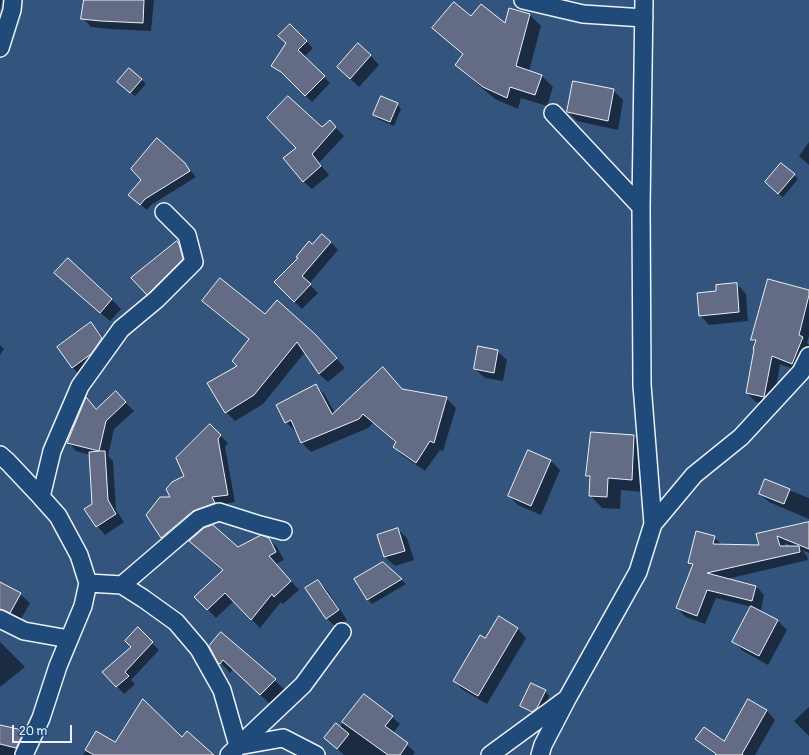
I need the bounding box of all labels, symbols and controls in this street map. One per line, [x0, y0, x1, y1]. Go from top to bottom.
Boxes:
scale bar [14, 717, 74, 743]
text: 20 m [19, 724, 47, 739]

